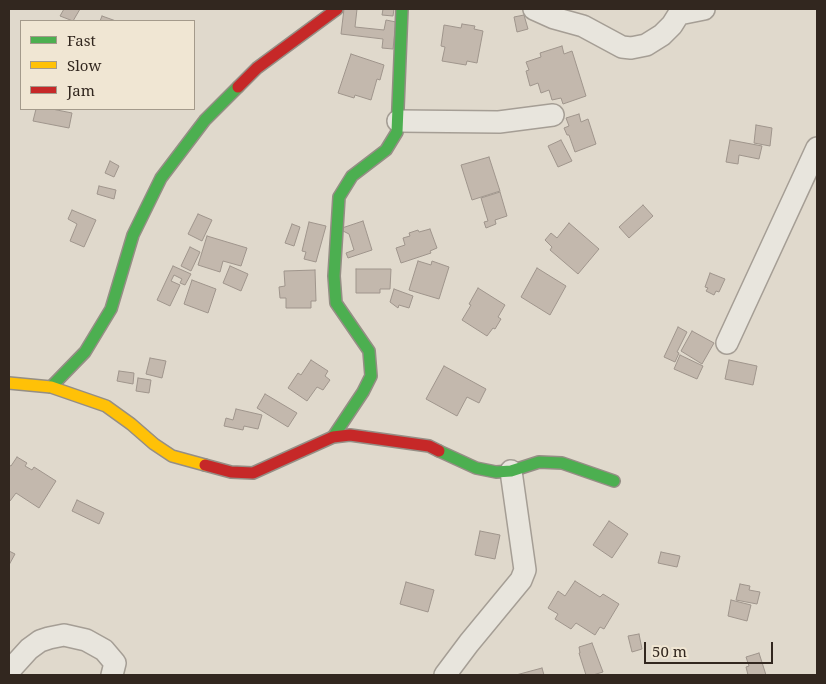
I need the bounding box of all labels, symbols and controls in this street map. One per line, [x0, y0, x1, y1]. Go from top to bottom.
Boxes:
legend [20, 20, 195, 110]
text: Fast [67, 30, 96, 50]
text: Slow [67, 55, 101, 75]
text: Jam [67, 80, 95, 100]
scale bar [646, 632, 775, 664]
text: 50 m [652, 641, 687, 661]

